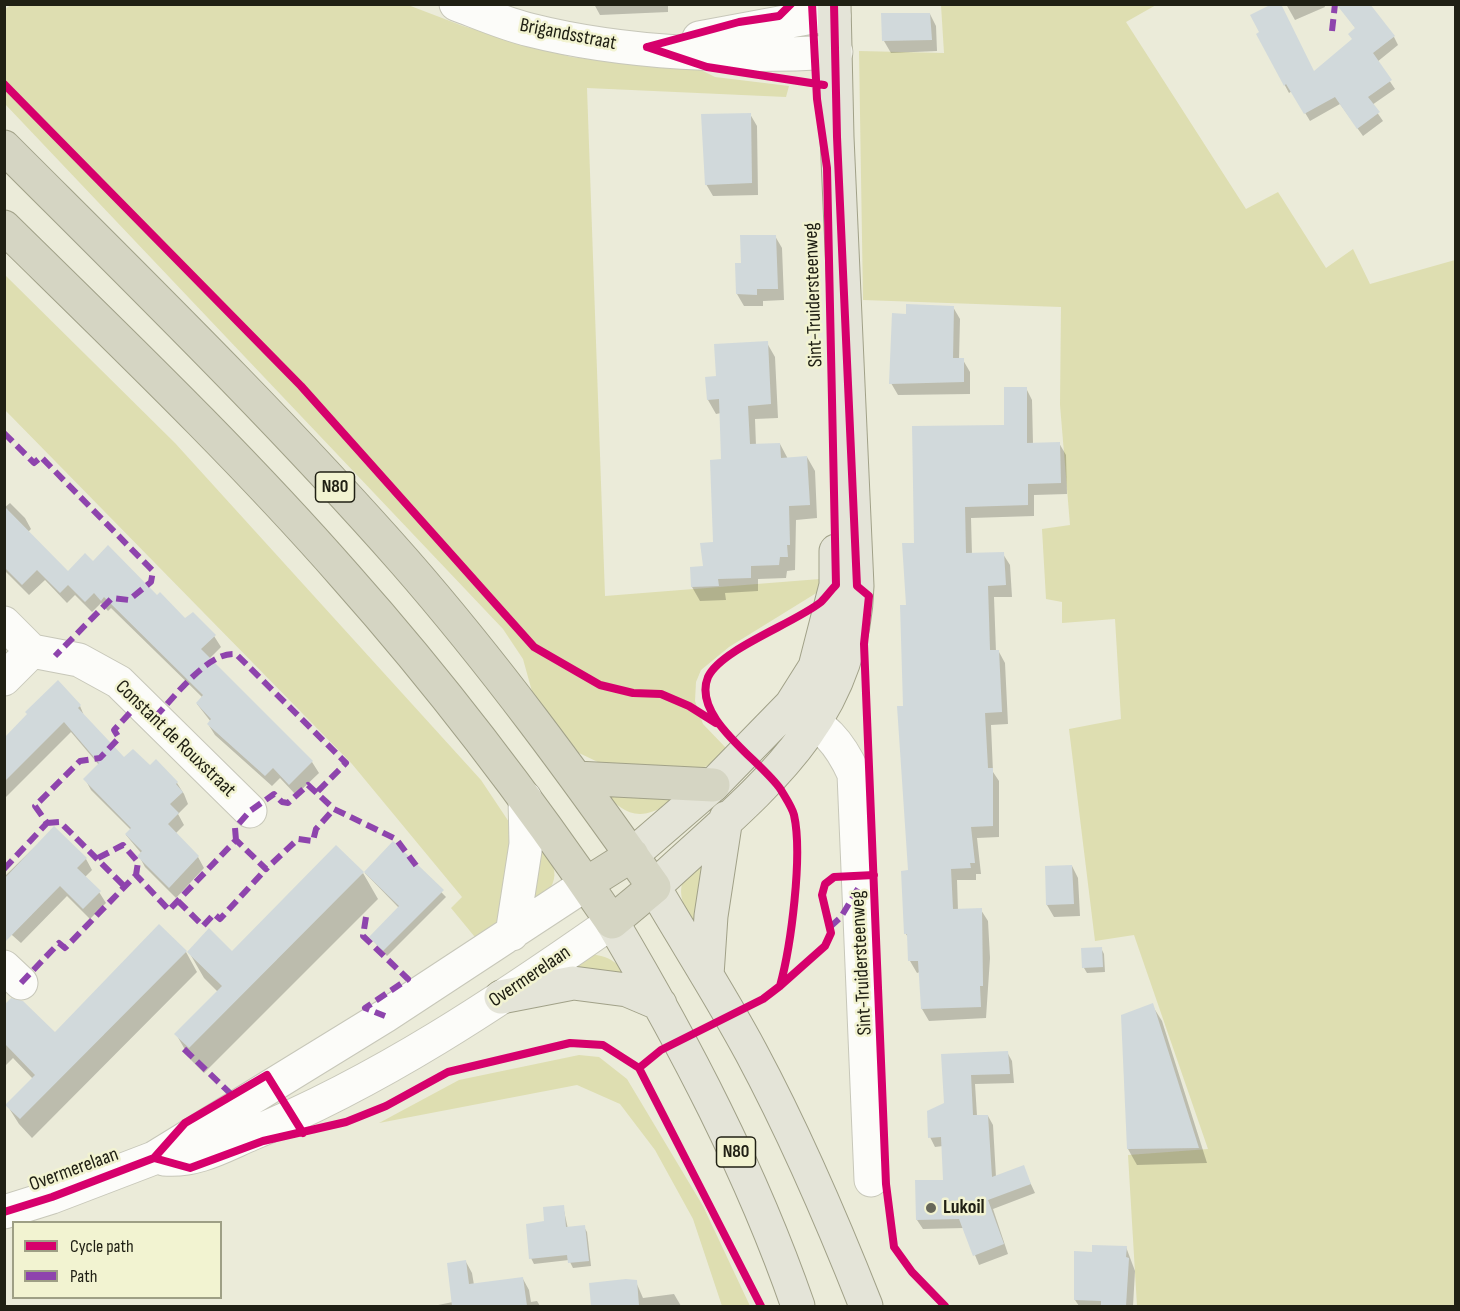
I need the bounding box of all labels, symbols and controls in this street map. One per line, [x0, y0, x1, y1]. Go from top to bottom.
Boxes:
street label: Brigandsstraat [518, 14, 618, 56]
street label: Sint-Truidersteenweg [799, 222, 829, 368]
road number: N80 [316, 472, 354, 502]
street label: Constant de Rouxstraat [110, 675, 240, 803]
street label: Sint-Truidersteenweg [846, 890, 878, 1036]
street label: Overmerelaan [485, 941, 575, 1013]
road number: N80 [716, 1137, 756, 1167]
street label: Overmerelaan [26, 1143, 122, 1197]
place label: Lukoil [943, 1196, 985, 1220]
marker: Lukoil [924, 1201, 938, 1215]
legend [12, 1221, 222, 1299]
text: Cycle path [70, 1236, 134, 1257]
text: Path [70, 1266, 98, 1287]

